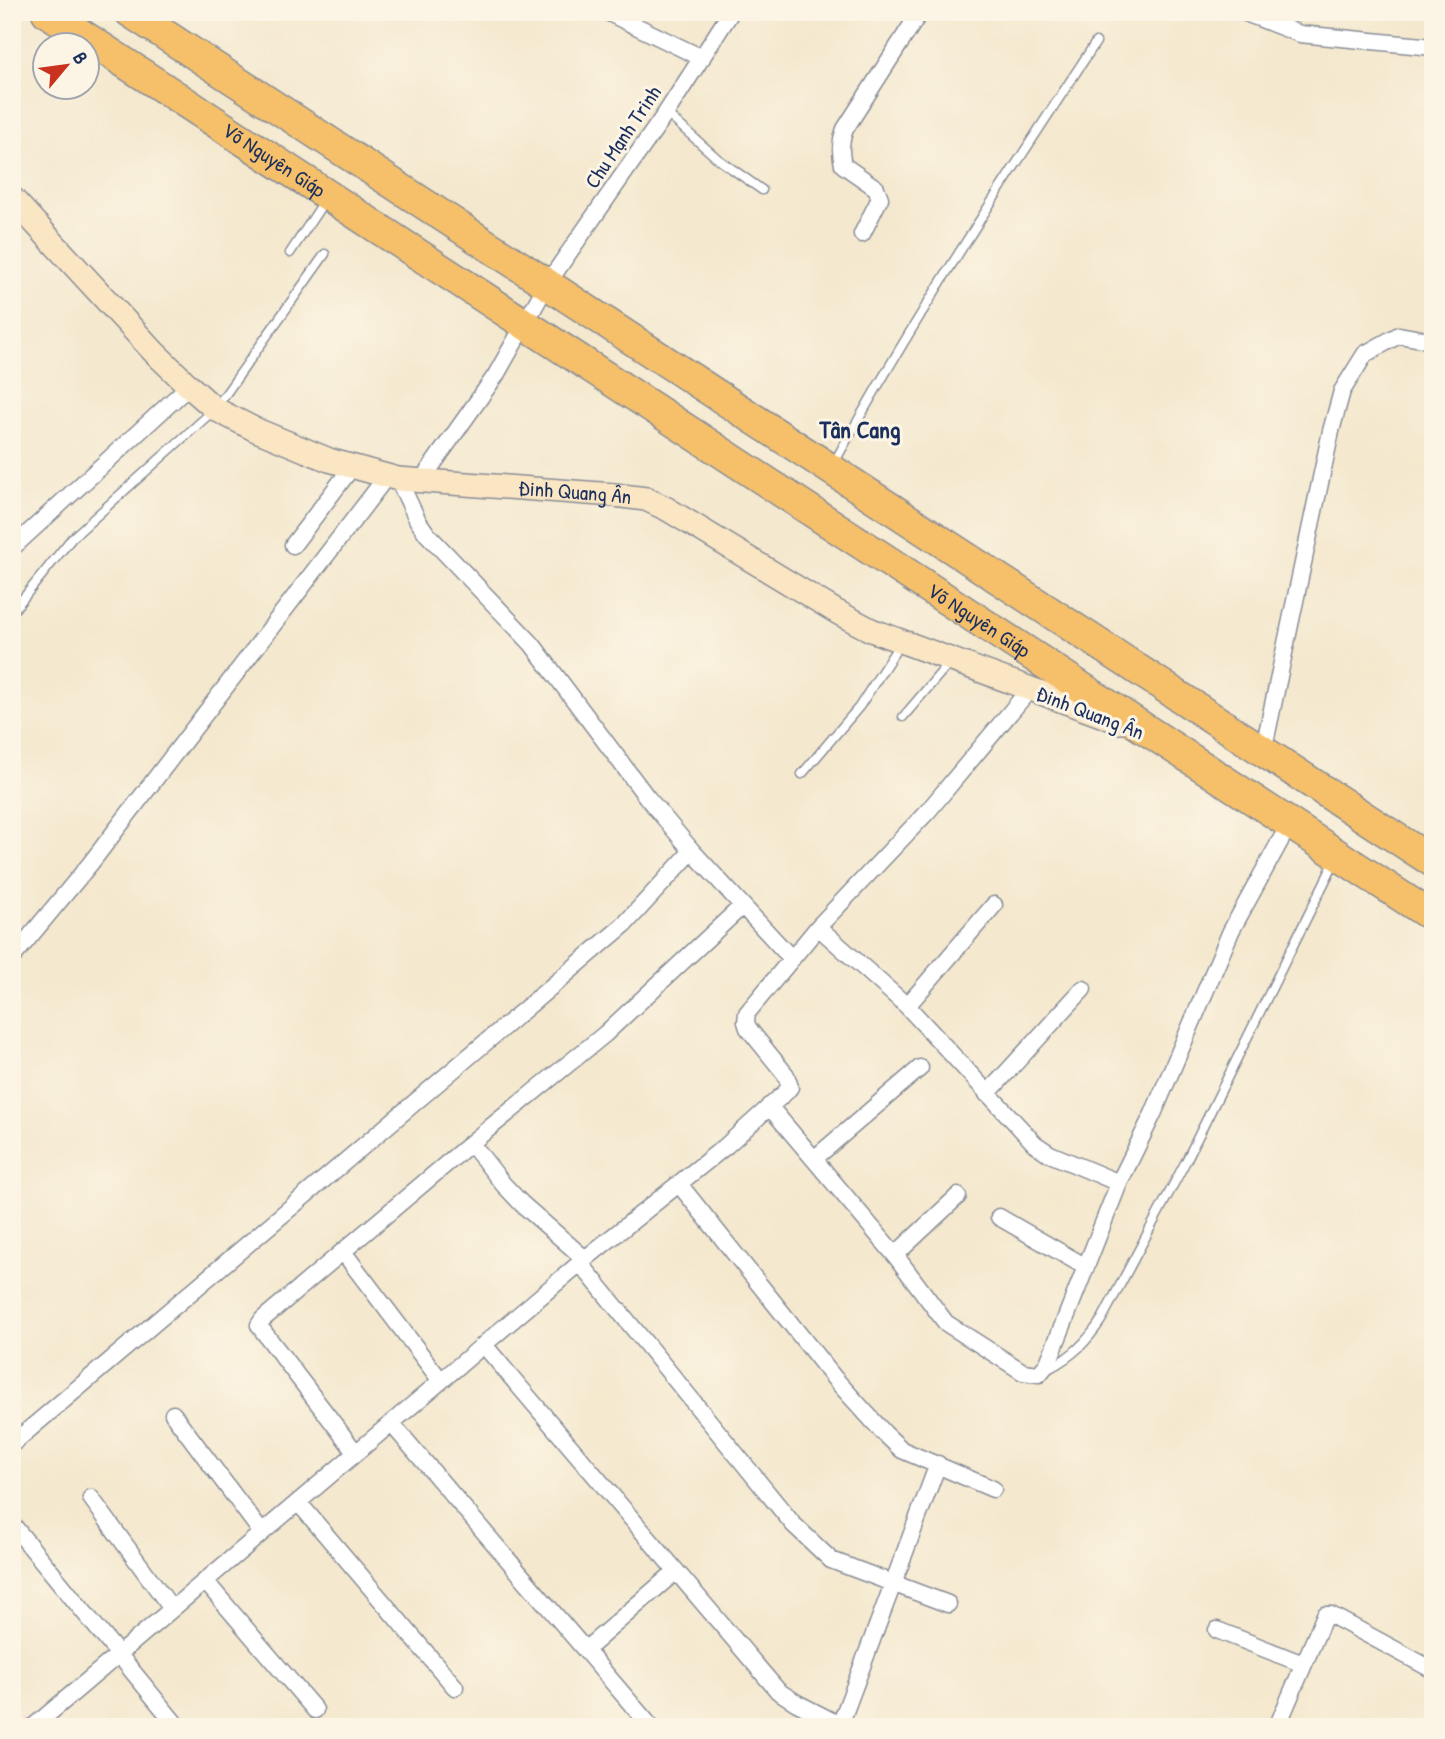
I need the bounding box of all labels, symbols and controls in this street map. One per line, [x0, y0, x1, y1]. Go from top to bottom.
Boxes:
north arrow [32, 32, 102, 102]
text: B [67, 47, 95, 69]
street label: Chu Mạnh Trinh [577, 79, 668, 194]
street label: Võ Nguyên Giáp [217, 115, 331, 204]
district label: Tân Cang [818, 413, 901, 446]
street label: Đinh Quang Ân [517, 473, 633, 511]
street label: Võ Nguyên Giáp [922, 576, 1036, 664]
street label: Đinh Quang Ân [1032, 679, 1148, 746]

